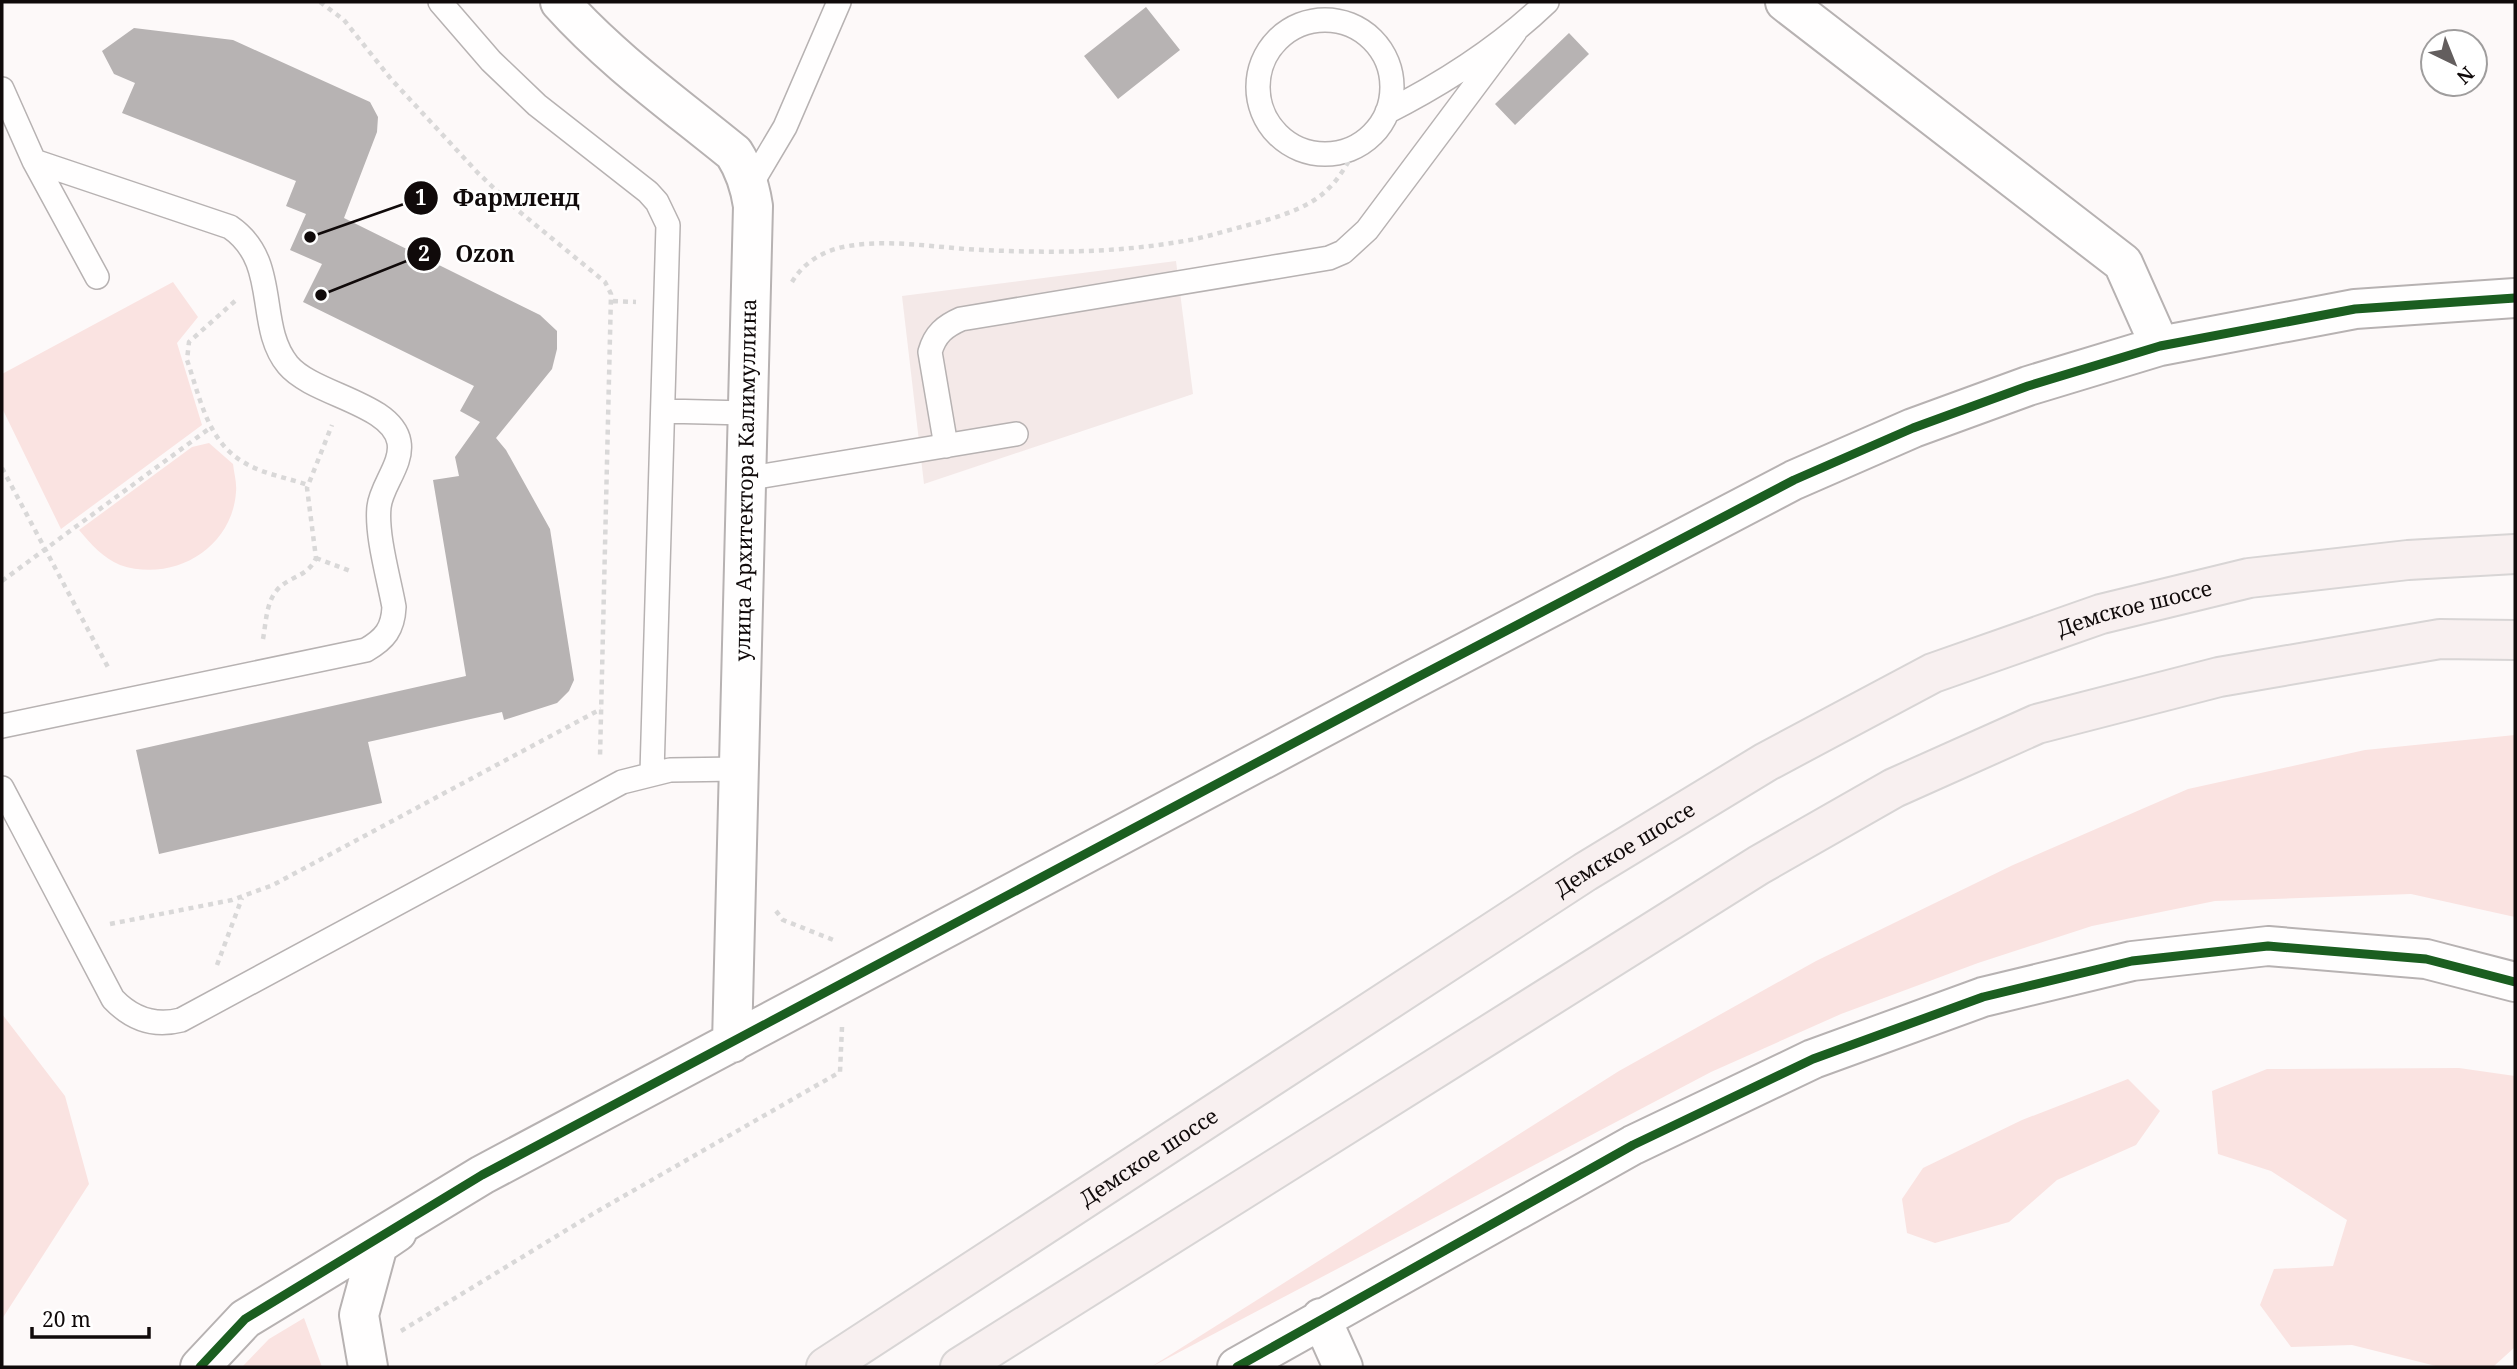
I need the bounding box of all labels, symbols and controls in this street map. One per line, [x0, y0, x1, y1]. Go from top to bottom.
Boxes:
north arrow [2419, 28, 2489, 98]
text: N [2451, 61, 2480, 90]
callout: Фармленд [403, 176, 593, 220]
text: Фармленд [452, 181, 580, 213]
text: 1 [415, 183, 427, 211]
callout: Ozon [406, 232, 529, 276]
text: Ozon [455, 237, 515, 269]
text: 2 [418, 239, 430, 267]
street label: улица Архитектора Калимуллина [728, 298, 762, 662]
street label: Демское шоссе [2053, 574, 2215, 642]
street label: Демское шоссе [1549, 795, 1700, 902]
street label: Демское шоссе [1074, 1101, 1223, 1212]
scale bar [32, 1296, 149, 1340]
text: 20 m [42, 1305, 91, 1333]

